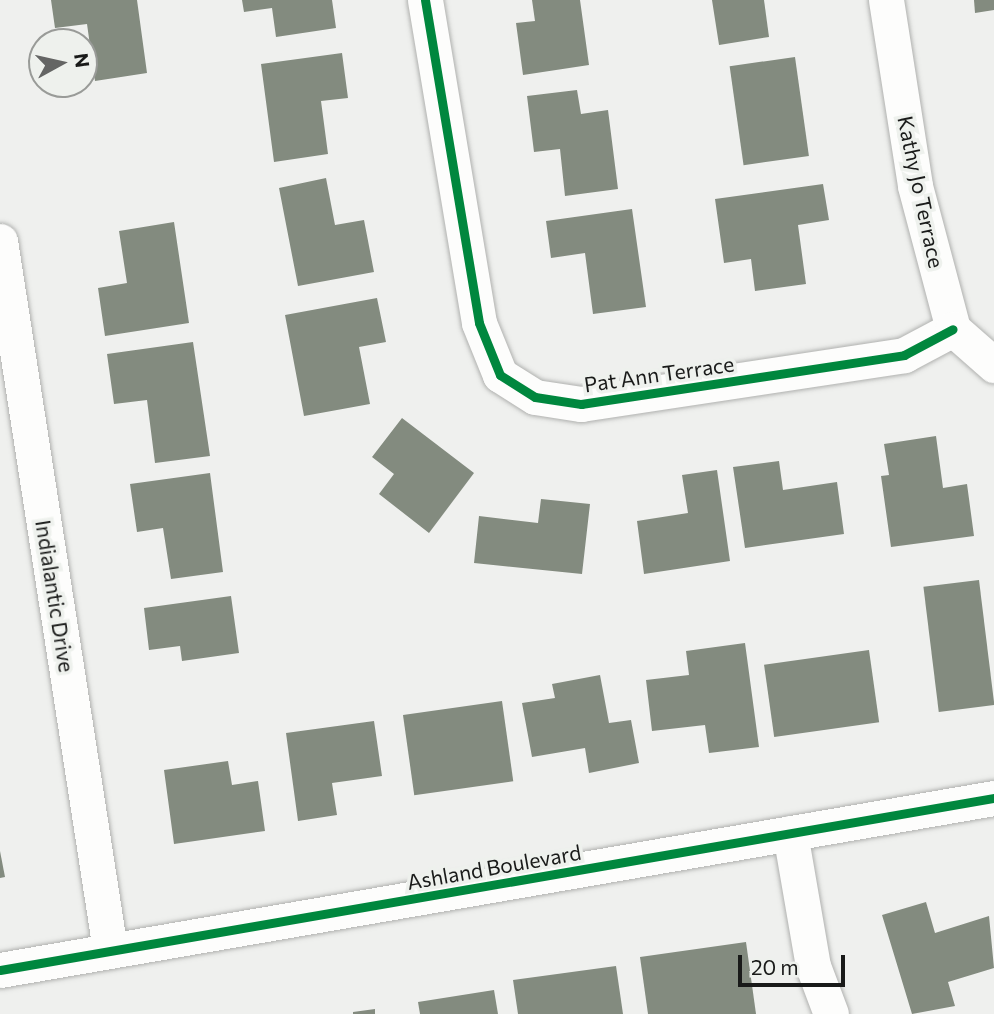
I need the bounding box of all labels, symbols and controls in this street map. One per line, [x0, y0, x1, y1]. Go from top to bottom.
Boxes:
north arrow [28, 28, 98, 98]
text: N [70, 52, 95, 69]
street label: Kathy Jo Terrace [893, 114, 949, 270]
street label: Pat Ann Terrace [582, 351, 736, 397]
street label: Indialantic Drive [31, 518, 79, 674]
street label: Ashland Boulevard [405, 839, 583, 895]
scale bar [742, 940, 849, 984]
text: 20 m [751, 954, 799, 979]

